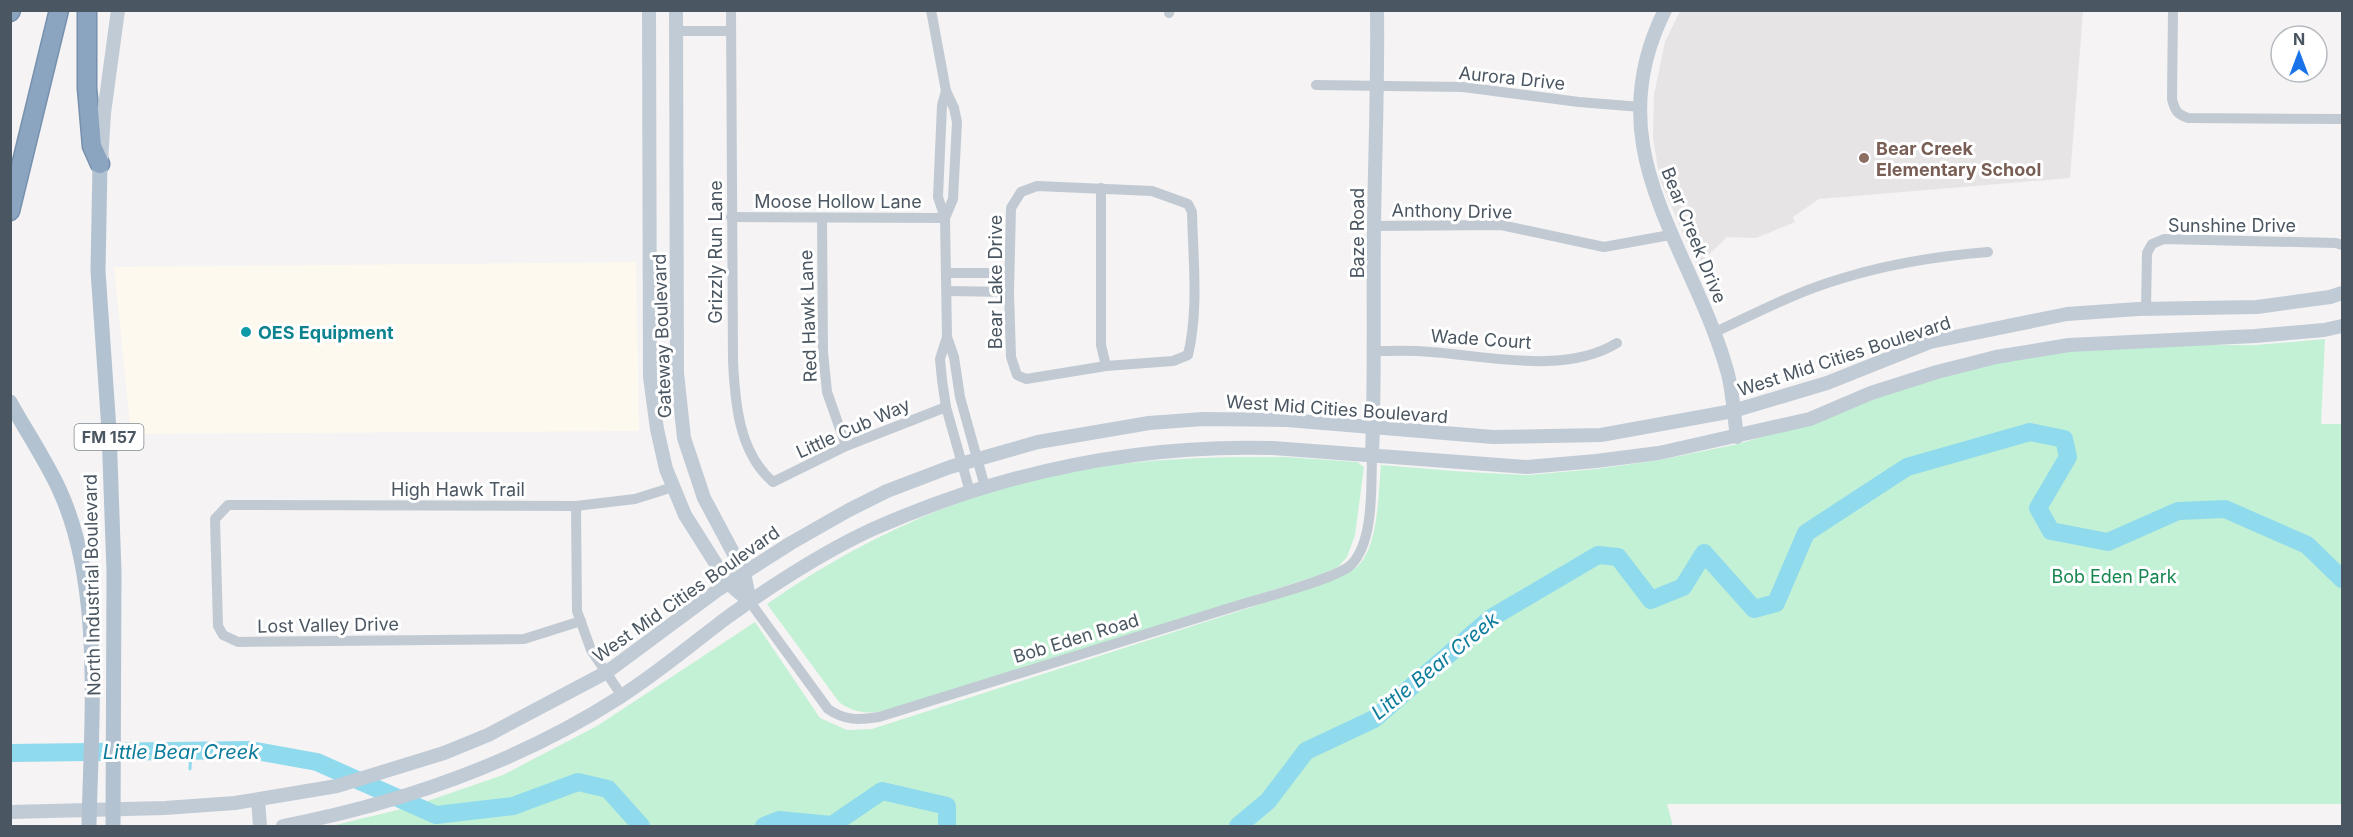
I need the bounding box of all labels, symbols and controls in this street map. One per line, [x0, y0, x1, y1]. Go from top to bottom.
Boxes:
north arrow [2269, 24, 2329, 84]
text: N [2293, 29, 2305, 49]
street label: Aurora Drive [1458, 62, 1566, 94]
place label: Bear Creek Elementary School [1876, 138, 2041, 180]
marker: Bear Creek Elementary School [1857, 151, 1871, 165]
street label: Bear Creek Drive [1657, 164, 1731, 306]
street label: Grizzly Run Lane [705, 180, 726, 324]
street label: Baze Road [1347, 188, 1368, 278]
street label: Moose Hollow Lane [754, 191, 922, 212]
street label: Anthony Drive [1392, 199, 1512, 223]
street label: Bear Lake Drive [985, 215, 1006, 349]
street label: Sunshine Drive [2168, 215, 2296, 236]
street label: Red Hawk Lane [795, 249, 821, 383]
street label: Gateway Boulevard [649, 253, 675, 419]
street label: West Mid Cities Boulevard [1735, 312, 1953, 400]
place label: OES Equipment [258, 322, 394, 343]
marker: OES Equipment [239, 325, 253, 339]
street label: Wade Court [1430, 325, 1532, 353]
street label: West Mid Cities Boulevard [1225, 391, 1449, 427]
street label: Little Cub Way [793, 394, 913, 462]
road number: FM 157 [74, 424, 144, 450]
street label: North Industrial Boulevard [80, 474, 104, 696]
street label: High Hawk Trail [391, 479, 525, 500]
street label: West Mid Cities Boulevard [589, 522, 783, 666]
park label: Bob Eden Park [2051, 566, 2177, 587]
water label: Little Bear Creek [1367, 607, 1504, 725]
street label: Bob Eden Road [1011, 609, 1141, 667]
street label: Lost Valley Drive [257, 613, 399, 637]
water label: Little Bear Creek [103, 740, 260, 764]

